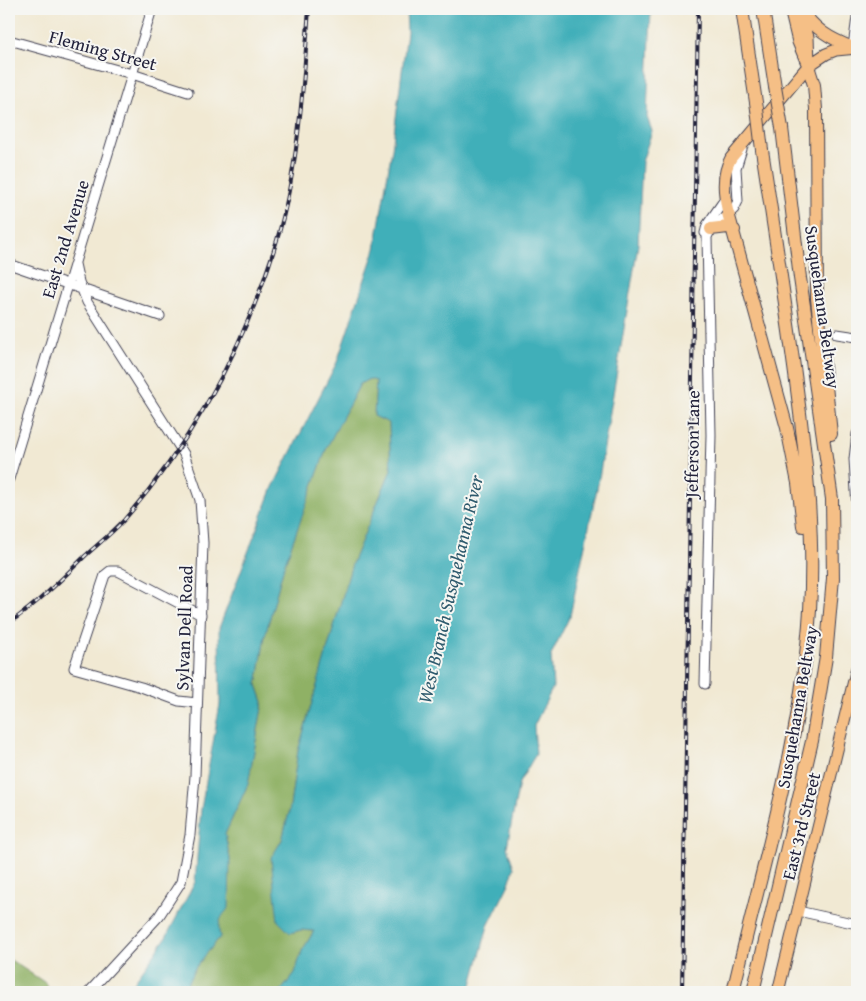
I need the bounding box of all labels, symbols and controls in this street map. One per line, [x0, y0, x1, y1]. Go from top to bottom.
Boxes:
street label: Fleming Street [46, 23, 161, 78]
street label: East 2nd Avenue [34, 176, 96, 302]
street label: Susquehanna Beltway [798, 224, 848, 390]
street label: Jefferson Lane [678, 390, 706, 500]
water label: West Branch Susquehanna River [410, 471, 490, 706]
street label: Sylvan Dell Road [168, 565, 200, 691]
street label: Susquehanna Beltway [769, 624, 825, 790]
street label: East 3rd Street [775, 769, 828, 883]

